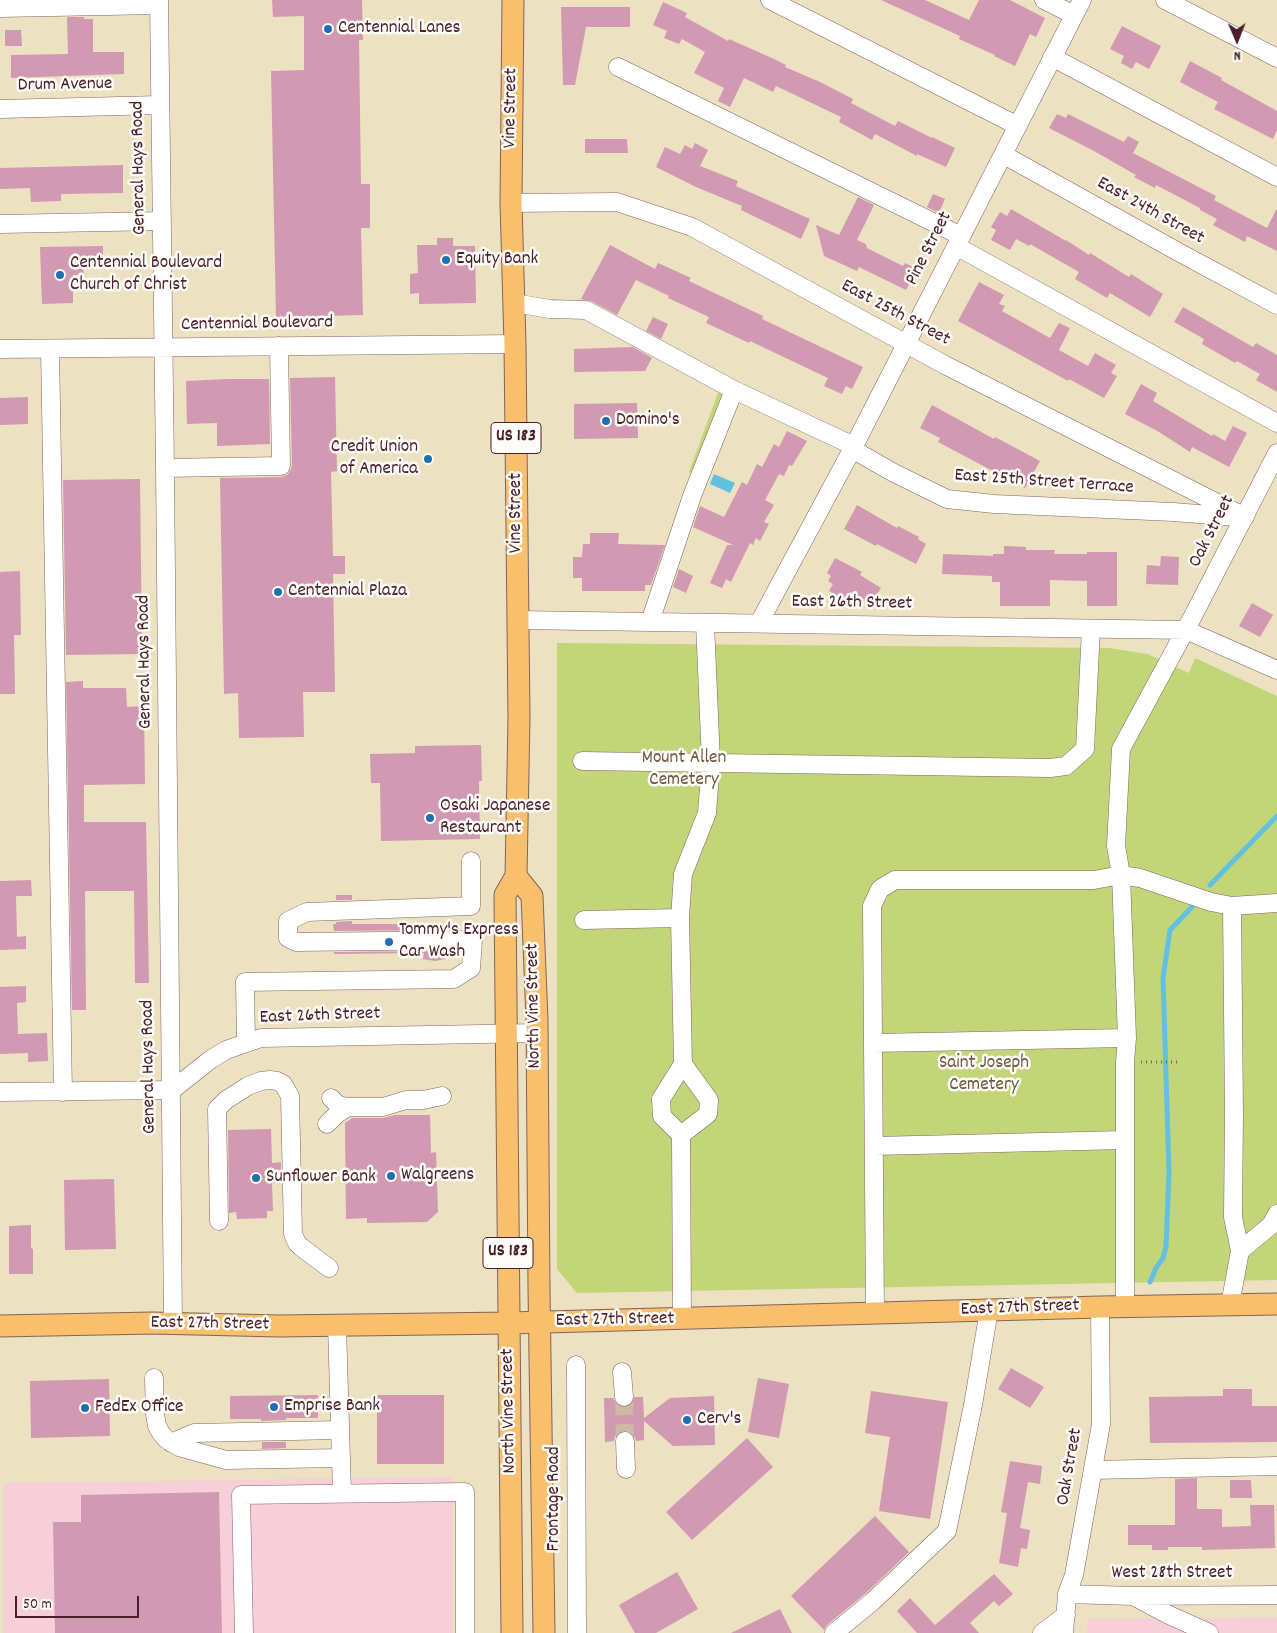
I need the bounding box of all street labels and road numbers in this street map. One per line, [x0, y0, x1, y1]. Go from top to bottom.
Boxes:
street label: Vine Street [500, 68, 524, 148]
street label: Drum Avenue [18, 74, 112, 98]
street label: General Hays Road [127, 101, 153, 235]
street label: East 24th Street [1092, 173, 1208, 251]
street label: Pine Street [902, 208, 958, 290]
street label: East 25th Street [837, 276, 953, 352]
street label: Centennial Boulevard [181, 312, 333, 338]
road number: US 183 [491, 422, 541, 453]
street label: East 25th Street Terrace [954, 465, 1134, 501]
street label: Vine Street [506, 473, 528, 553]
street label: Oak Street [1185, 492, 1241, 572]
street label: East 26th Street [791, 592, 913, 616]
street label: General Hays Road [133, 595, 159, 729]
street label: North Vine Street [523, 943, 547, 1069]
street label: General Hays Road [137, 1000, 163, 1134]
street label: East 26th Street [259, 1003, 381, 1031]
road number: US 183 [483, 1238, 533, 1268]
street label: East 27th Street [960, 1296, 1080, 1322]
street label: East 27th Street [555, 1309, 675, 1333]
street label: East 27th Street [150, 1313, 270, 1337]
street label: North Vine Street [498, 1348, 522, 1474]
street label: Oak Street [1053, 1427, 1089, 1507]
street label: Frontage Road [544, 1446, 566, 1552]
street label: West 28th Street [1112, 1563, 1232, 1585]

